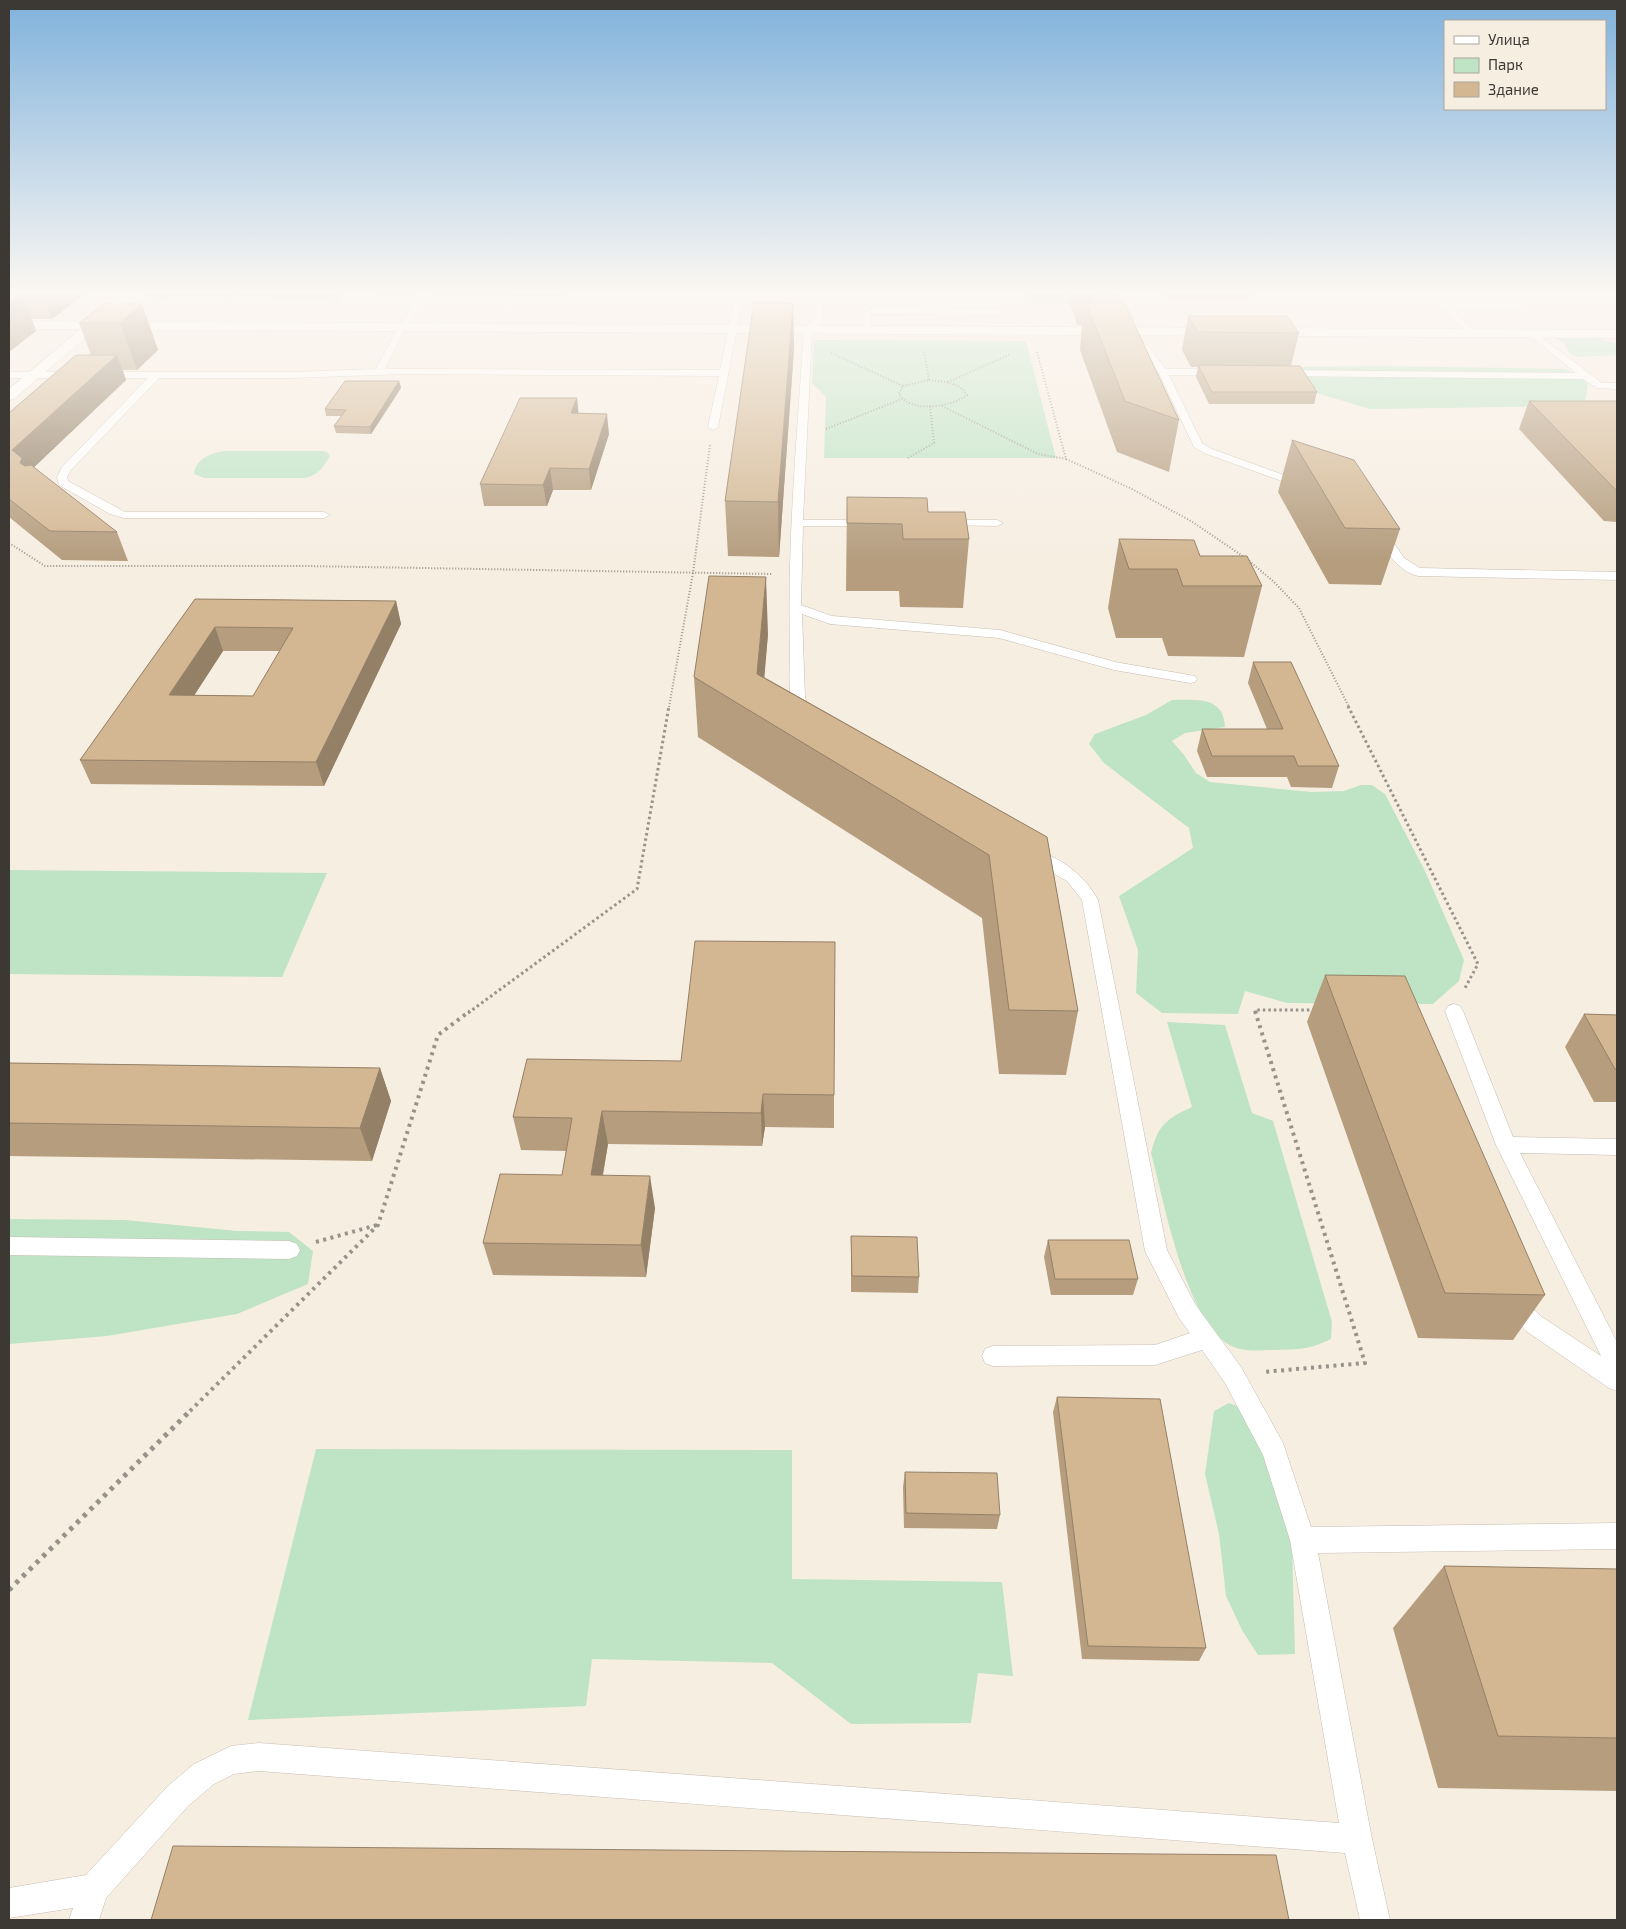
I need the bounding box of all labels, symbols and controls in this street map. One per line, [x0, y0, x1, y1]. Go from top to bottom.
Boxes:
legend [1444, 20, 1606, 110]
text: Улица [1488, 30, 1530, 48]
text: Парк [1488, 55, 1523, 73]
text: Здание [1488, 80, 1539, 98]

